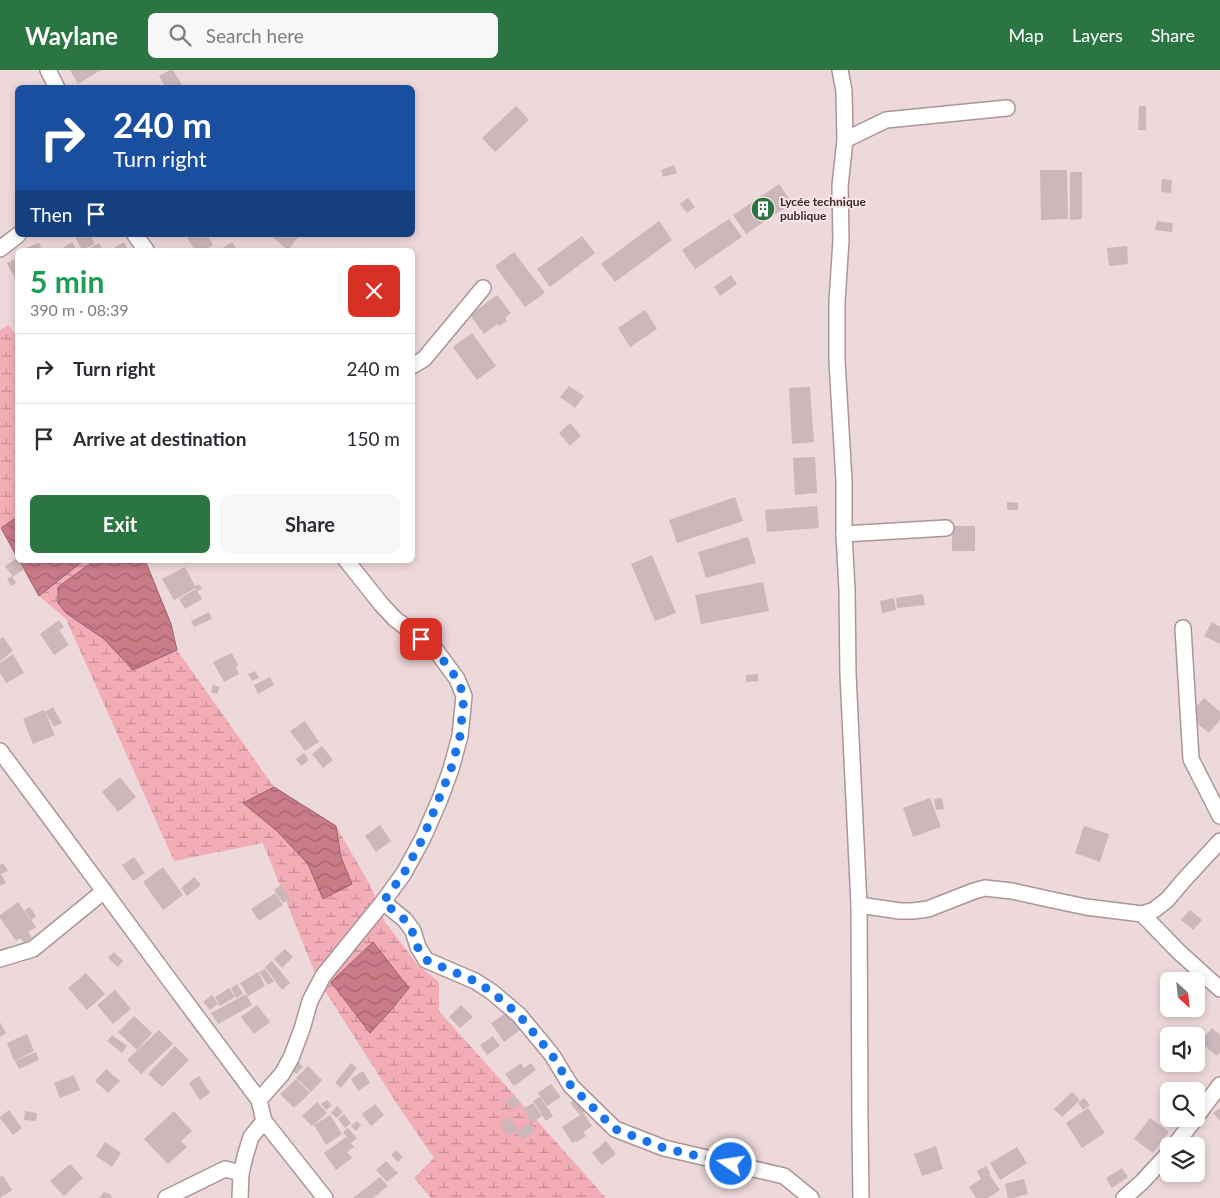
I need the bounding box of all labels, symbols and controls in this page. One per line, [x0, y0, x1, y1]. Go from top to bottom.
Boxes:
search box [148, 13, 498, 58]
text: Waylane [25, 21, 118, 50]
icon: search [166, 21, 194, 49]
text: Search here [206, 24, 304, 47]
text: Map [1008, 24, 1044, 46]
text: Layers [1072, 24, 1123, 46]
text: Share [1151, 24, 1195, 46]
text: 240 m [113, 103, 212, 145]
icon: right [30, 105, 95, 170]
text: Turn right [113, 145, 207, 172]
place label: Lycée technique publique [780, 194, 866, 223]
building icon: Lycée technique publique [750, 196, 776, 222]
icon: arrive [82, 200, 110, 228]
text: Then [30, 203, 72, 226]
text: 5 min [30, 263, 104, 299]
button: close [348, 265, 400, 317]
text: 390 m · 08:39 [30, 300, 129, 319]
icon: right [30, 355, 58, 383]
text: Turn right [73, 357, 155, 380]
text: 240 m [346, 357, 400, 380]
icon: arrive [30, 425, 58, 453]
text: Arrive at destination [73, 427, 246, 450]
text: 150 m [346, 427, 400, 450]
button: Exit [30, 495, 210, 553]
button: Share [220, 495, 400, 553]
pin [400, 618, 442, 660]
icon: arrive [407, 625, 435, 653]
north arrow [1160, 972, 1205, 1018]
map controls [1160, 972, 1205, 1182]
button: sound [1160, 1027, 1205, 1072]
button: search [1160, 1082, 1205, 1127]
position arrow [704, 1137, 756, 1189]
button: layers [1160, 1137, 1205, 1182]

